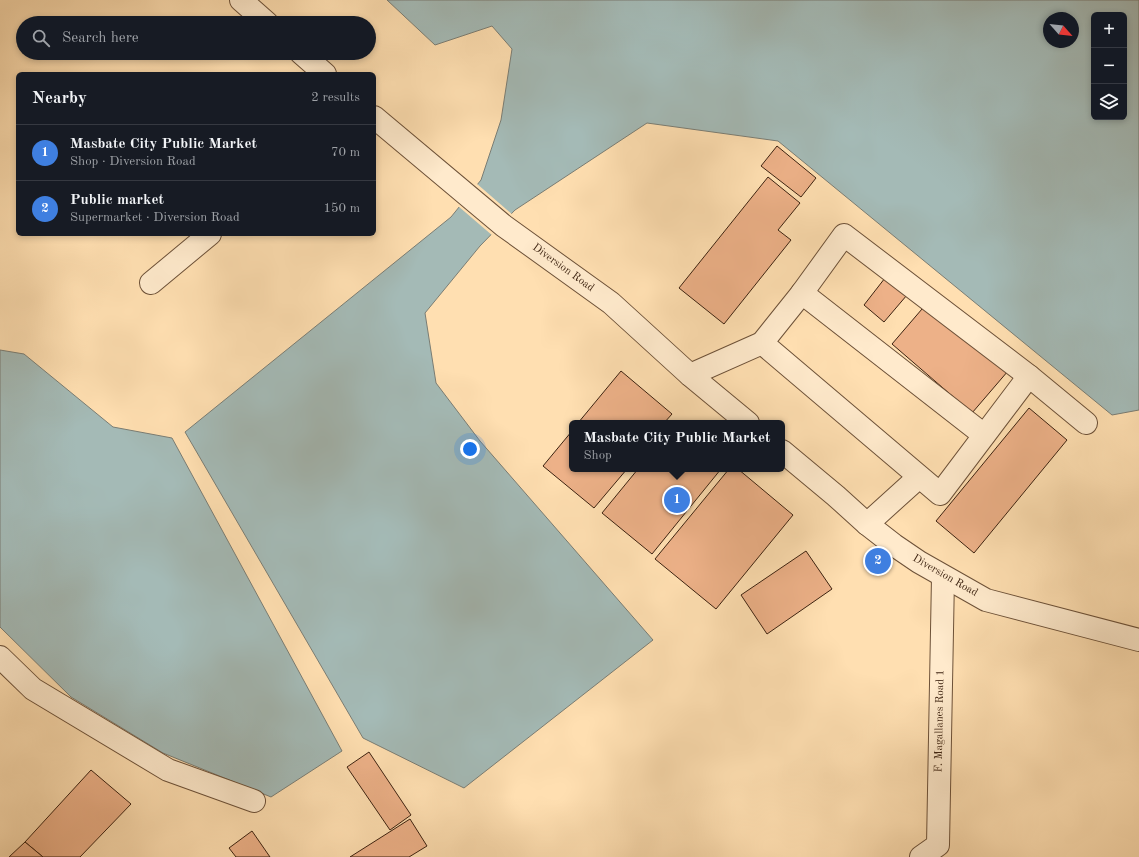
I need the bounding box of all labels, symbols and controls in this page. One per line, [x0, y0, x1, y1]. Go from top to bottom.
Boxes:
north arrow [1043, 12, 1079, 48]
map controls [1091, 12, 1127, 120]
button: + [1091, 12, 1127, 48]
search box [16, 16, 376, 60]
icon: search [30, 27, 52, 49]
text: Search here [62, 31, 139, 46]
button: − [1091, 48, 1127, 84]
button: layers [1091, 84, 1127, 120]
text: Nearby [32, 90, 87, 107]
text: 2 results [311, 91, 360, 104]
text: Masbate City Public Market [70, 137, 257, 152]
text: 1 [41, 146, 49, 159]
text: 70 m [331, 146, 360, 159]
text: Shop · Diversion Road [70, 155, 196, 168]
text: Public market [70, 193, 164, 208]
text: 2 [41, 202, 49, 215]
text: 150 m [323, 202, 360, 215]
text: Supermarket · Diversion Road [70, 211, 240, 224]
street label: Diversion Road [530, 242, 596, 294]
popup [569, 420, 785, 472]
text: Masbate City Public Market [584, 431, 770, 446]
your location [460, 439, 480, 459]
text: Shop [584, 449, 612, 462]
pin: 1 [664, 485, 690, 515]
pin: 2 [865, 546, 891, 576]
street label: Diversion Road [911, 553, 980, 599]
street label: F. Magallanes Road 1 [934, 669, 946, 773]

